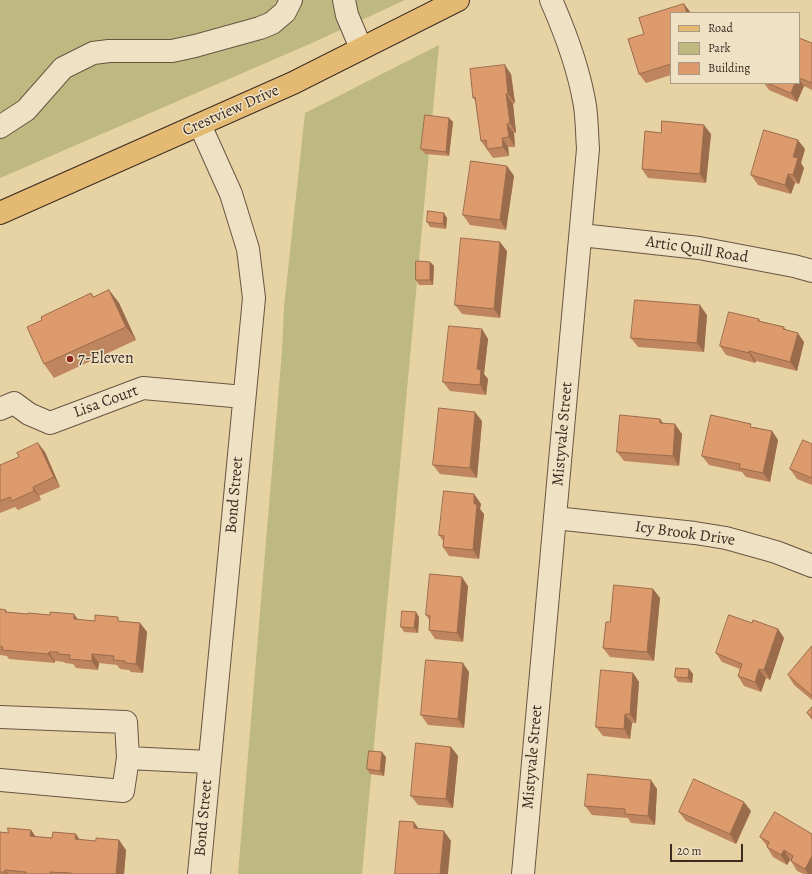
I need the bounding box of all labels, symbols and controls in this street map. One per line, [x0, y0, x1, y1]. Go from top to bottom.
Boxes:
legend [670, 12, 800, 84]
text: Road [708, 20, 733, 36]
text: Park [708, 40, 731, 56]
text: Building [708, 60, 750, 76]
street label: Crestview Drive [180, 81, 282, 141]
street label: Artic Quill Road [644, 232, 750, 268]
place label: 7-Eleven [78, 349, 134, 369]
marker: 7-Eleven [65, 354, 75, 364]
street label: Lisa Court [71, 381, 141, 423]
street label: Mistyvale Street [549, 381, 577, 487]
street label: Bond Street [222, 456, 248, 534]
street label: Icy Brook Drive [634, 517, 736, 551]
street label: Mistyvale Street [519, 704, 547, 810]
street label: Bond Street [191, 779, 217, 857]
scale bar [672, 836, 745, 862]
text: 20 m [677, 843, 701, 859]

